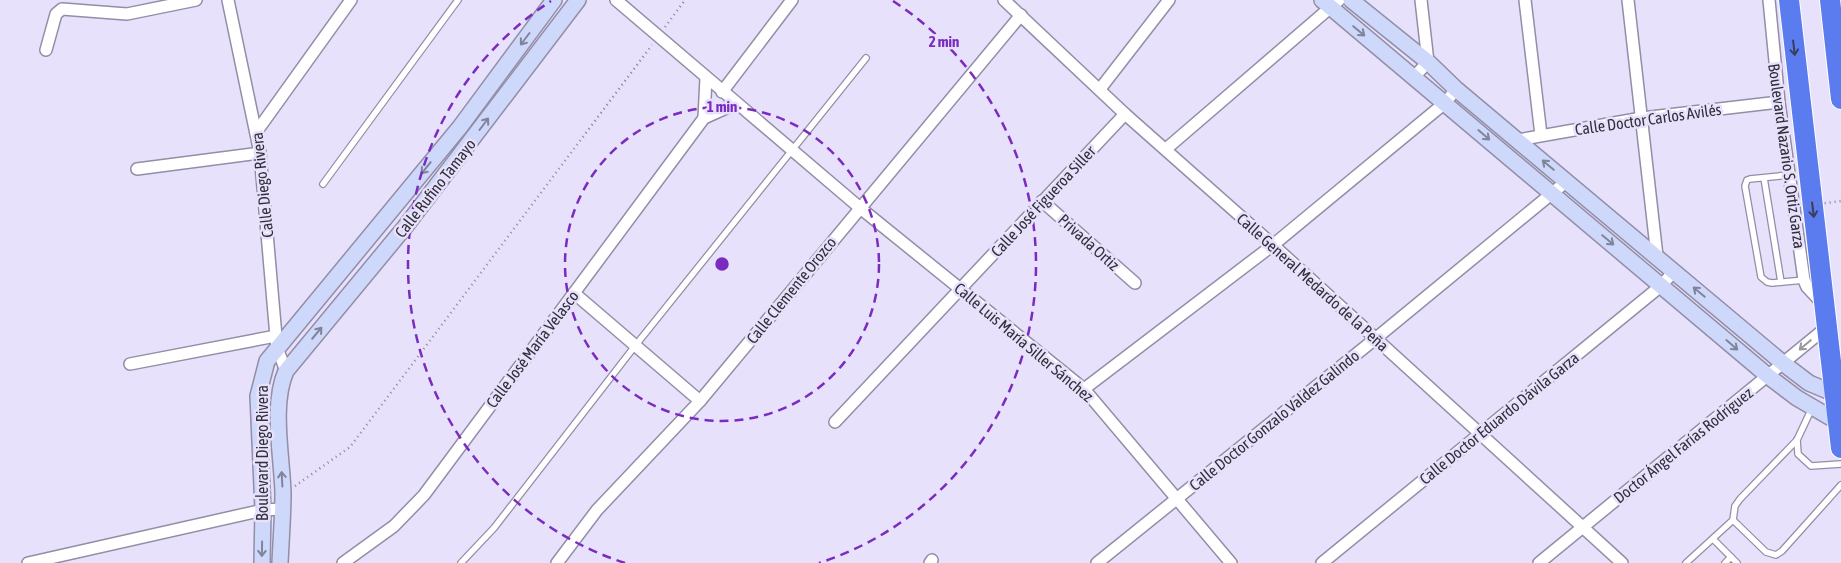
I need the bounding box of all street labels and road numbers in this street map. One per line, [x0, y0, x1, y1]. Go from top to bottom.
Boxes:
street label: Boulevard Nazario S. Ortiz Garza [1765, 62, 1809, 250]
street label: Calle Doctor Carlos Avilés [1574, 100, 1723, 138]
street label: Calle Diego Rivera [248, 131, 277, 239]
street label: Calle Rufino Tamayo [391, 135, 480, 241]
street label: Calle José Figueroa Siller [987, 142, 1100, 261]
street label: Calle General Medardo de la Peña [1234, 209, 1392, 355]
street label: Privada Ortiz [1055, 210, 1123, 274]
street label: Calle Clemente Orozco [743, 233, 839, 347]
street label: Calle Luis María Siller Sánchez [951, 279, 1097, 405]
street label: Calle José María Velasco [482, 287, 582, 411]
street label: Calle Doctor Gonzalo Valdez Galindo [1186, 346, 1362, 494]
street label: Calle Doctor Eduardo Dávila Garza [1416, 348, 1582, 488]
street label: Doctor Ángel Farías Rodríguez [1610, 383, 1757, 507]
street label: Boulevard Diego Rivera [253, 385, 272, 521]

